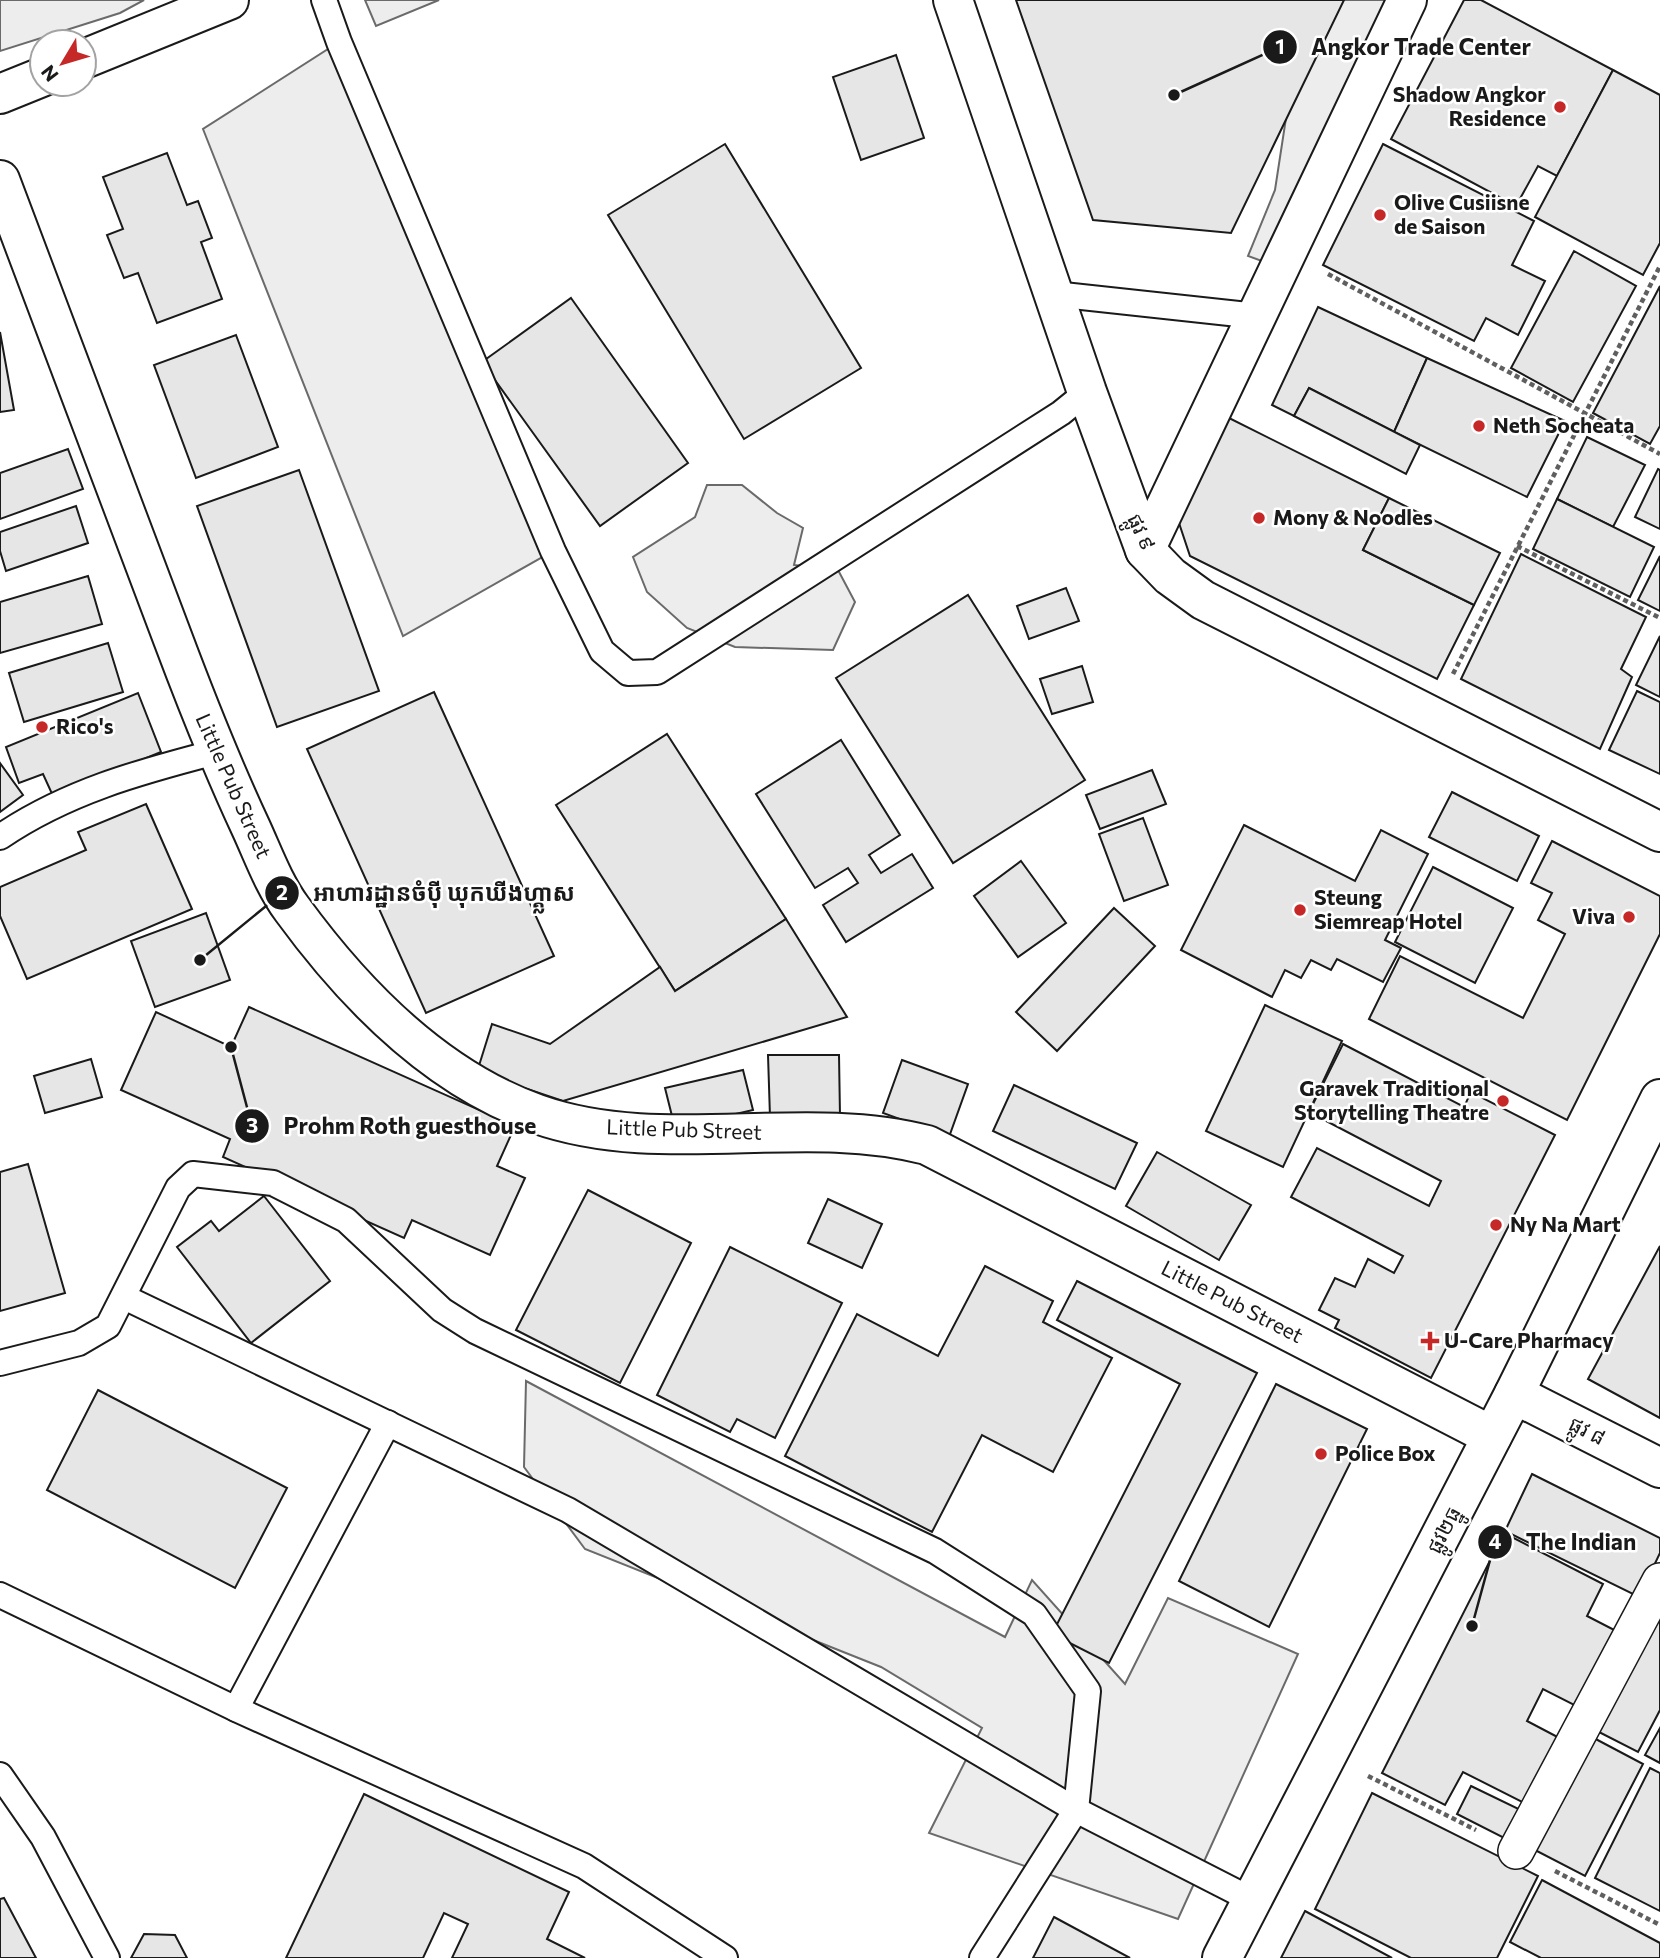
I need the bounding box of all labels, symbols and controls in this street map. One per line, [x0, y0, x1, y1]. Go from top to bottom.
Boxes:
callout: Angkor Trade Center [1262, 25, 1545, 69]
north arrow [28, 28, 98, 98]
text: Angkor Trade Center [1311, 32, 1531, 60]
text: 1 [1275, 33, 1285, 58]
text: N [36, 61, 63, 86]
place label: Shadow Angkor Residence [1393, 81, 1546, 130]
marker: Shadow Angkor Residence [1552, 99, 1568, 115]
place label: Olive Cusiisne de Saison [1394, 189, 1530, 238]
marker: Olive Cusiisne de Saison [1372, 207, 1388, 223]
place label: Neth Socheata [1493, 412, 1634, 437]
marker: Neth Socheata [1471, 418, 1487, 434]
place label: Mony & Noodles [1273, 504, 1433, 529]
street label: ផ្លូវ ៩ [1116, 509, 1162, 557]
marker: Mony & Noodles [1251, 510, 1267, 526]
street label: Little Pub Street [191, 709, 277, 862]
place label: Rico's [56, 713, 114, 738]
marker: Rico's [34, 719, 50, 735]
callout: អាហារដ្ឋានចំបុី ឃុកឃីងហ្គ្លាស [264, 871, 589, 915]
text: អាហារដ្ឋានចំបុី ឃុកឃីងហ្គ្លាស [313, 878, 575, 914]
text: 2 [276, 879, 288, 904]
place label: Steung Siemreap Hotel [1314, 884, 1463, 933]
marker: Steung Siemreap Hotel [1292, 902, 1308, 918]
place label: Viva [1572, 903, 1615, 928]
marker: Viva [1621, 909, 1637, 925]
place label: Garavek Traditional Storytelling Theatre [1294, 1075, 1489, 1124]
marker: Garavek Traditional Storytelling Theatre [1495, 1093, 1511, 1109]
callout: Prohm Roth guesthouse [234, 1104, 550, 1148]
text: Prohm Roth guesthouse [284, 1111, 536, 1139]
text: 3 [246, 1112, 258, 1137]
street label: Little Pub Street [606, 1113, 762, 1144]
place label: Ny Na Mart [1510, 1211, 1621, 1236]
marker: Ny Na Mart [1488, 1217, 1504, 1233]
street label: Little Pub Street [1158, 1254, 1308, 1347]
place label: U-Care Pharmacy [1444, 1327, 1614, 1352]
marker: U-Care Pharmacy [1422, 1333, 1438, 1349]
street label: ផ្លូវ ៨ [1562, 1410, 1610, 1457]
place label: Police Box [1335, 1440, 1436, 1465]
marker: Police Box [1313, 1446, 1329, 1462]
street label: ផ្លូវ២ធ្នូ [1420, 1502, 1472, 1561]
callout: The Indian [1477, 1520, 1651, 1564]
text: The Indian [1526, 1527, 1636, 1555]
text: 4 [1489, 1528, 1502, 1553]

